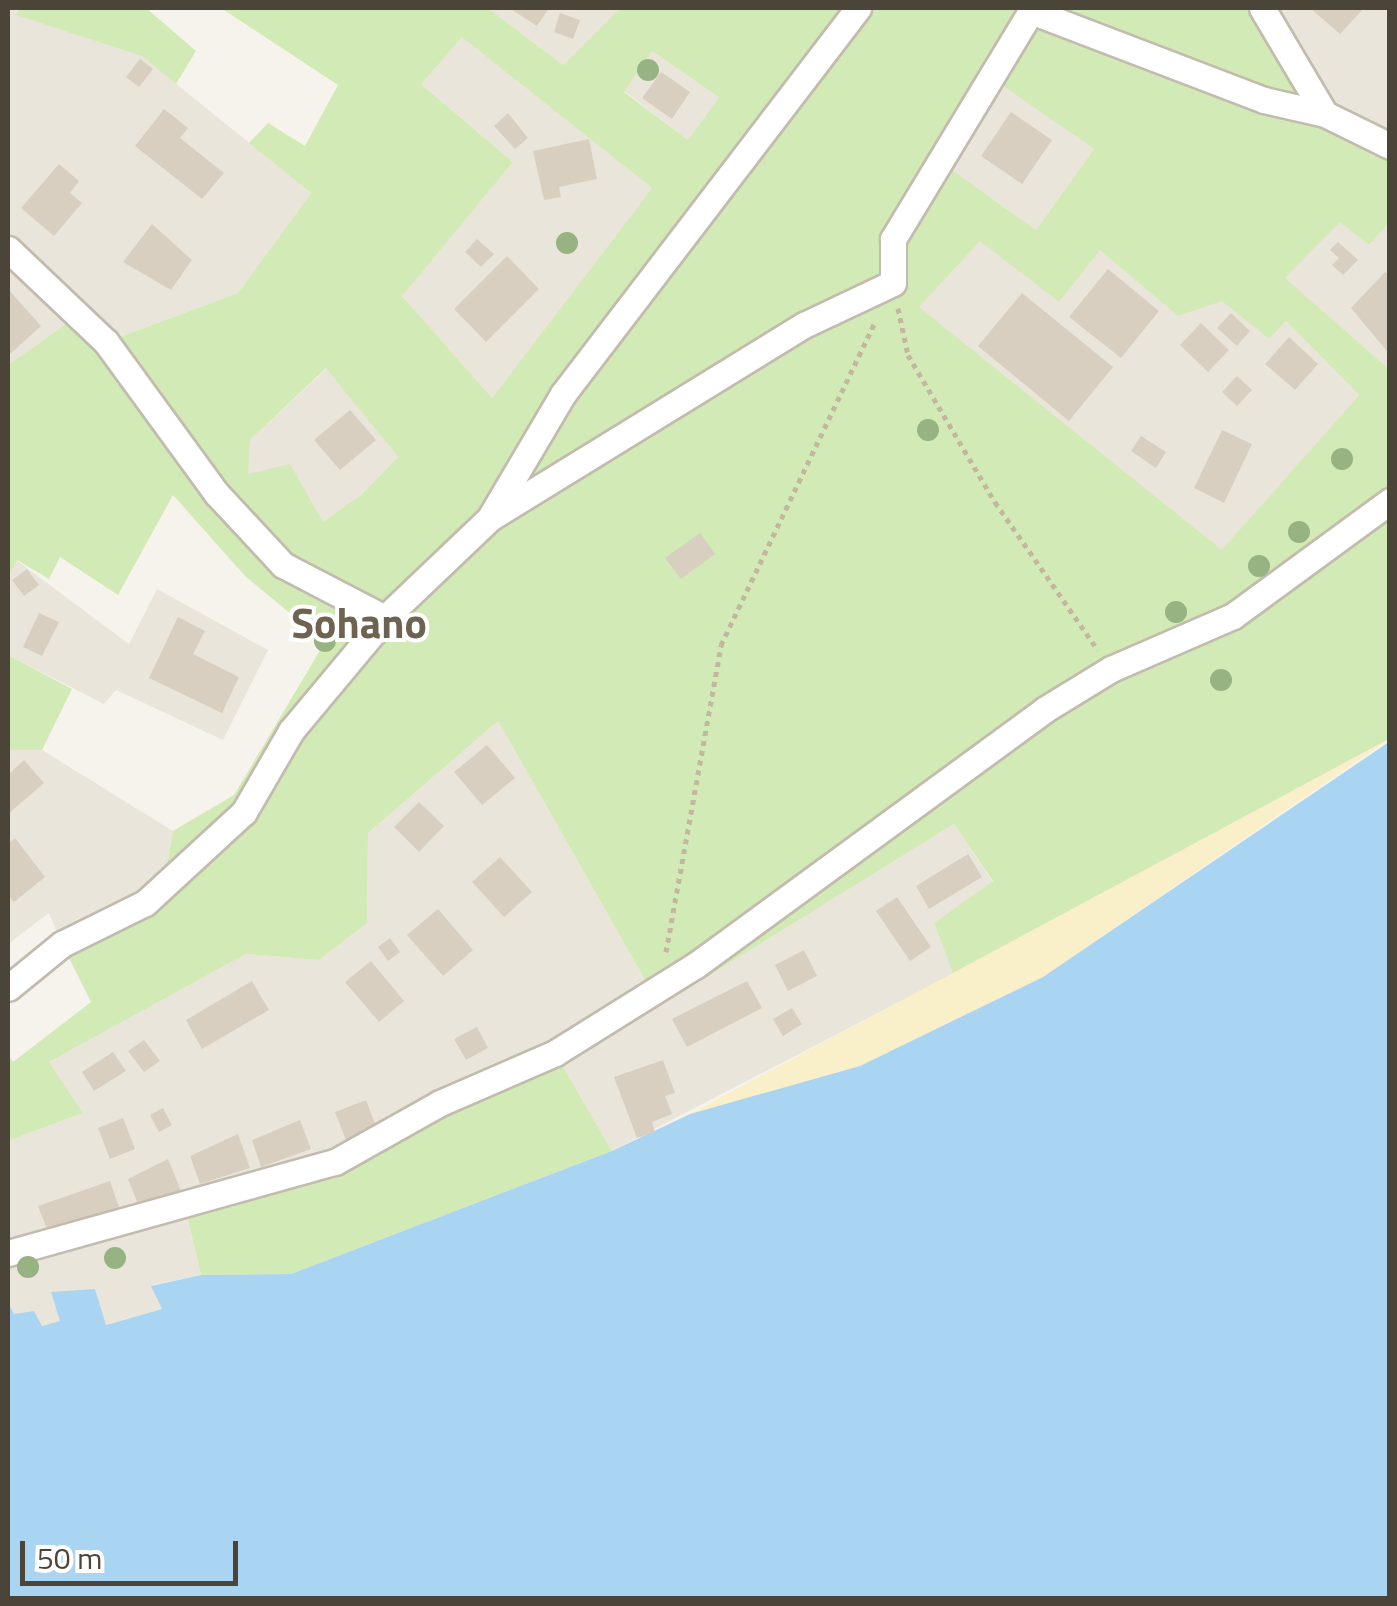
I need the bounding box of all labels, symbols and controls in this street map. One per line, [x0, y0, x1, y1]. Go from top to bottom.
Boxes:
district label: Sohano [291, 597, 427, 647]
scale bar [25, 1521, 242, 1583]
text: 50 m [37, 1535, 102, 1581]

